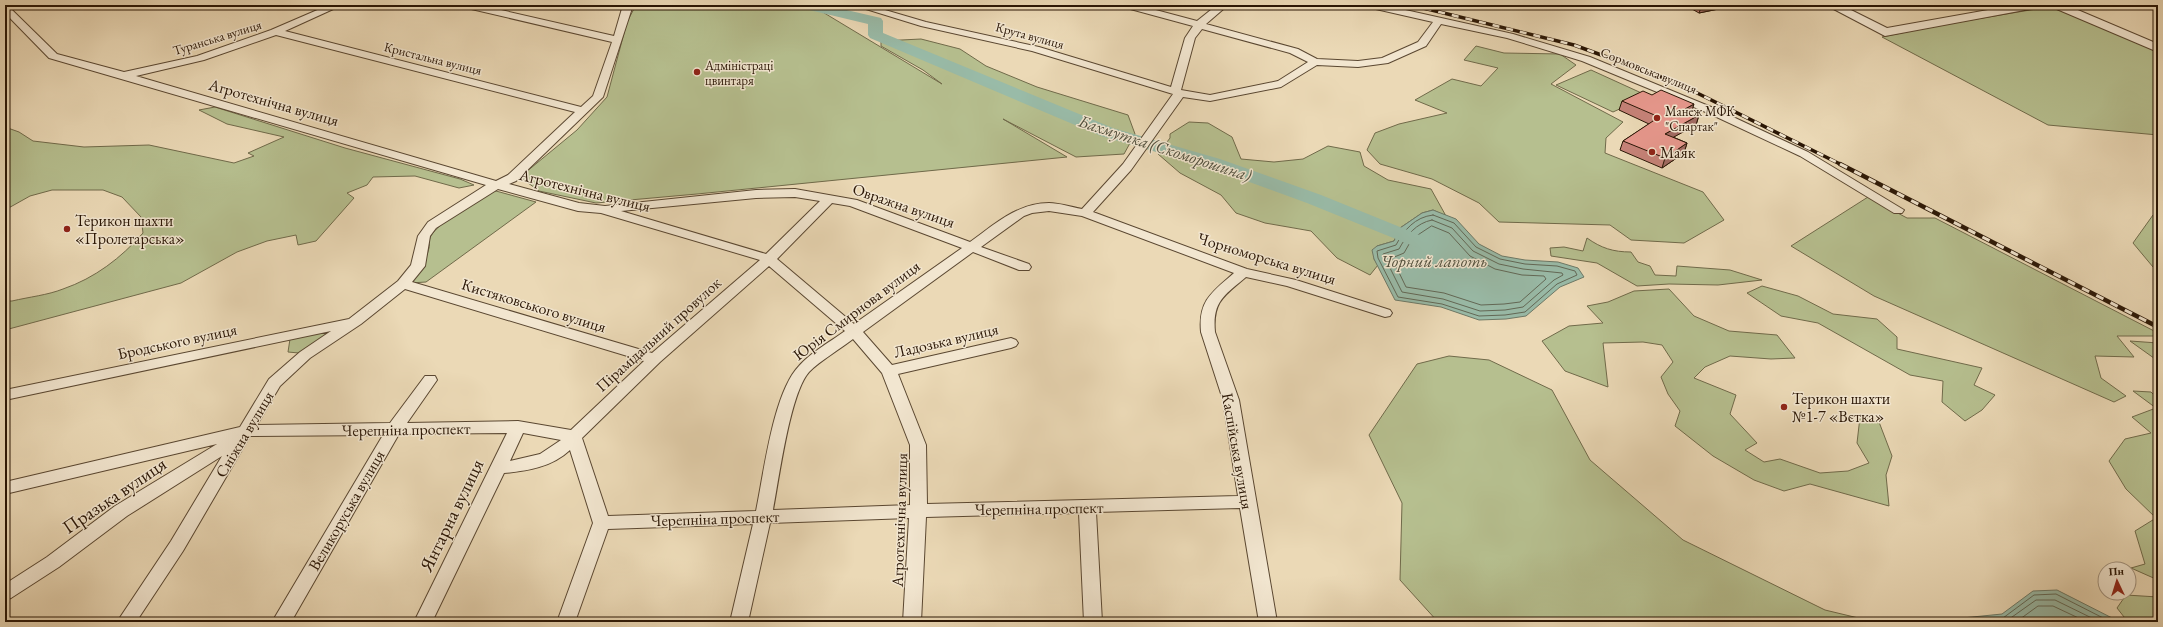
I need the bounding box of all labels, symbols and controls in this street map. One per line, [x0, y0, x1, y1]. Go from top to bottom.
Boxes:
street label: Туранська вулиця [171, 16, 264, 59]
street label: Крута вулиця [994, 18, 1066, 53]
street label: Кристальна вулиця [382, 38, 484, 79]
street label: Сормовська вулиця [1598, 43, 1700, 98]
place label: Адміністраці цвинтаря [704, 57, 773, 89]
marker: Адміністраці цвинтаря [692, 67, 702, 77]
street label: Агротехнічна вулиця [205, 74, 341, 131]
place label: Манеж МФК "Спартак" [1665, 103, 1735, 135]
water label: Бахмутка (Скоморошина) [1075, 109, 1255, 187]
marker: Манеж МФК "Спартак" [1652, 113, 1662, 123]
place label: Маяк [1660, 142, 1696, 163]
marker: Маяк [1647, 147, 1657, 157]
street label: Агротехнічна вулиця [516, 164, 653, 217]
street label: Овражна вулиця [850, 178, 958, 233]
place label: Терикон шахти «Пролетарська» [75, 210, 185, 249]
marker: Терикон шахти «Пролетарська» [62, 224, 72, 234]
street label: Чорноморська вулиця [1195, 227, 1339, 290]
water label: Чорний лапоть [1381, 250, 1487, 272]
street label: Юрія Смирнова вулиця [788, 256, 924, 365]
street label: Пірамідальний провулок [591, 272, 726, 396]
street label: Кистяковського вулиця [459, 273, 609, 337]
street label: Ладозька вулиця [892, 318, 1000, 363]
street label: Бродського вулиця [115, 319, 239, 364]
street label: Сніжна вулиця [210, 387, 279, 481]
place label: Терикон шахти №1-7 «Вєтка» [1792, 388, 1891, 427]
street label: Каспійська вулиця [1217, 391, 1258, 511]
marker: Терикон шахти №1-7 «Вєтка» [1779, 402, 1789, 412]
street label: Черепніна проспект [341, 418, 471, 441]
street label: Великоруська вулиця [303, 446, 389, 574]
street label: Празька вулиця [57, 451, 172, 539]
street label: Агротехнічна вулиця [887, 452, 912, 589]
street label: Янтарна вулиця [413, 454, 490, 577]
street label: Черепніна проспект [974, 497, 1104, 520]
street label: Черепніна проспект [650, 506, 780, 531]
north arrow [2097, 561, 2137, 601]
text: Пн [2108, 563, 2125, 579]

